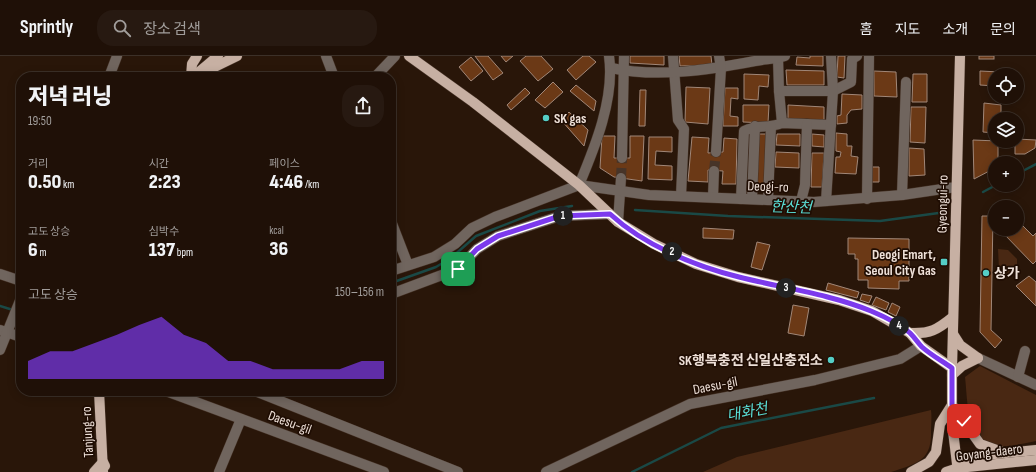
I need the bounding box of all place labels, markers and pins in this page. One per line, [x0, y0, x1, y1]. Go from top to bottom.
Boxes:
place label: SK gas [554, 110, 586, 127]
marker: SK gas [541, 113, 551, 123]
pin: 1 [553, 206, 573, 226]
pin: 2 [662, 242, 682, 262]
place label: Deogi Emart, Seoul City Gas [865, 246, 936, 279]
pin [441, 252, 475, 286]
marker: Deogi Emart, Seoul City Gas [939, 257, 949, 267]
place label: 상가 [994, 265, 1020, 282]
marker: 상가 [981, 268, 991, 278]
pin: 3 [776, 278, 796, 298]
pin: 4 [889, 316, 909, 336]
place label: SK행복충전 신일산충전소 [679, 352, 823, 369]
marker: SK행복충전 신일산충전소 [826, 355, 836, 365]
pin [947, 404, 981, 438]

